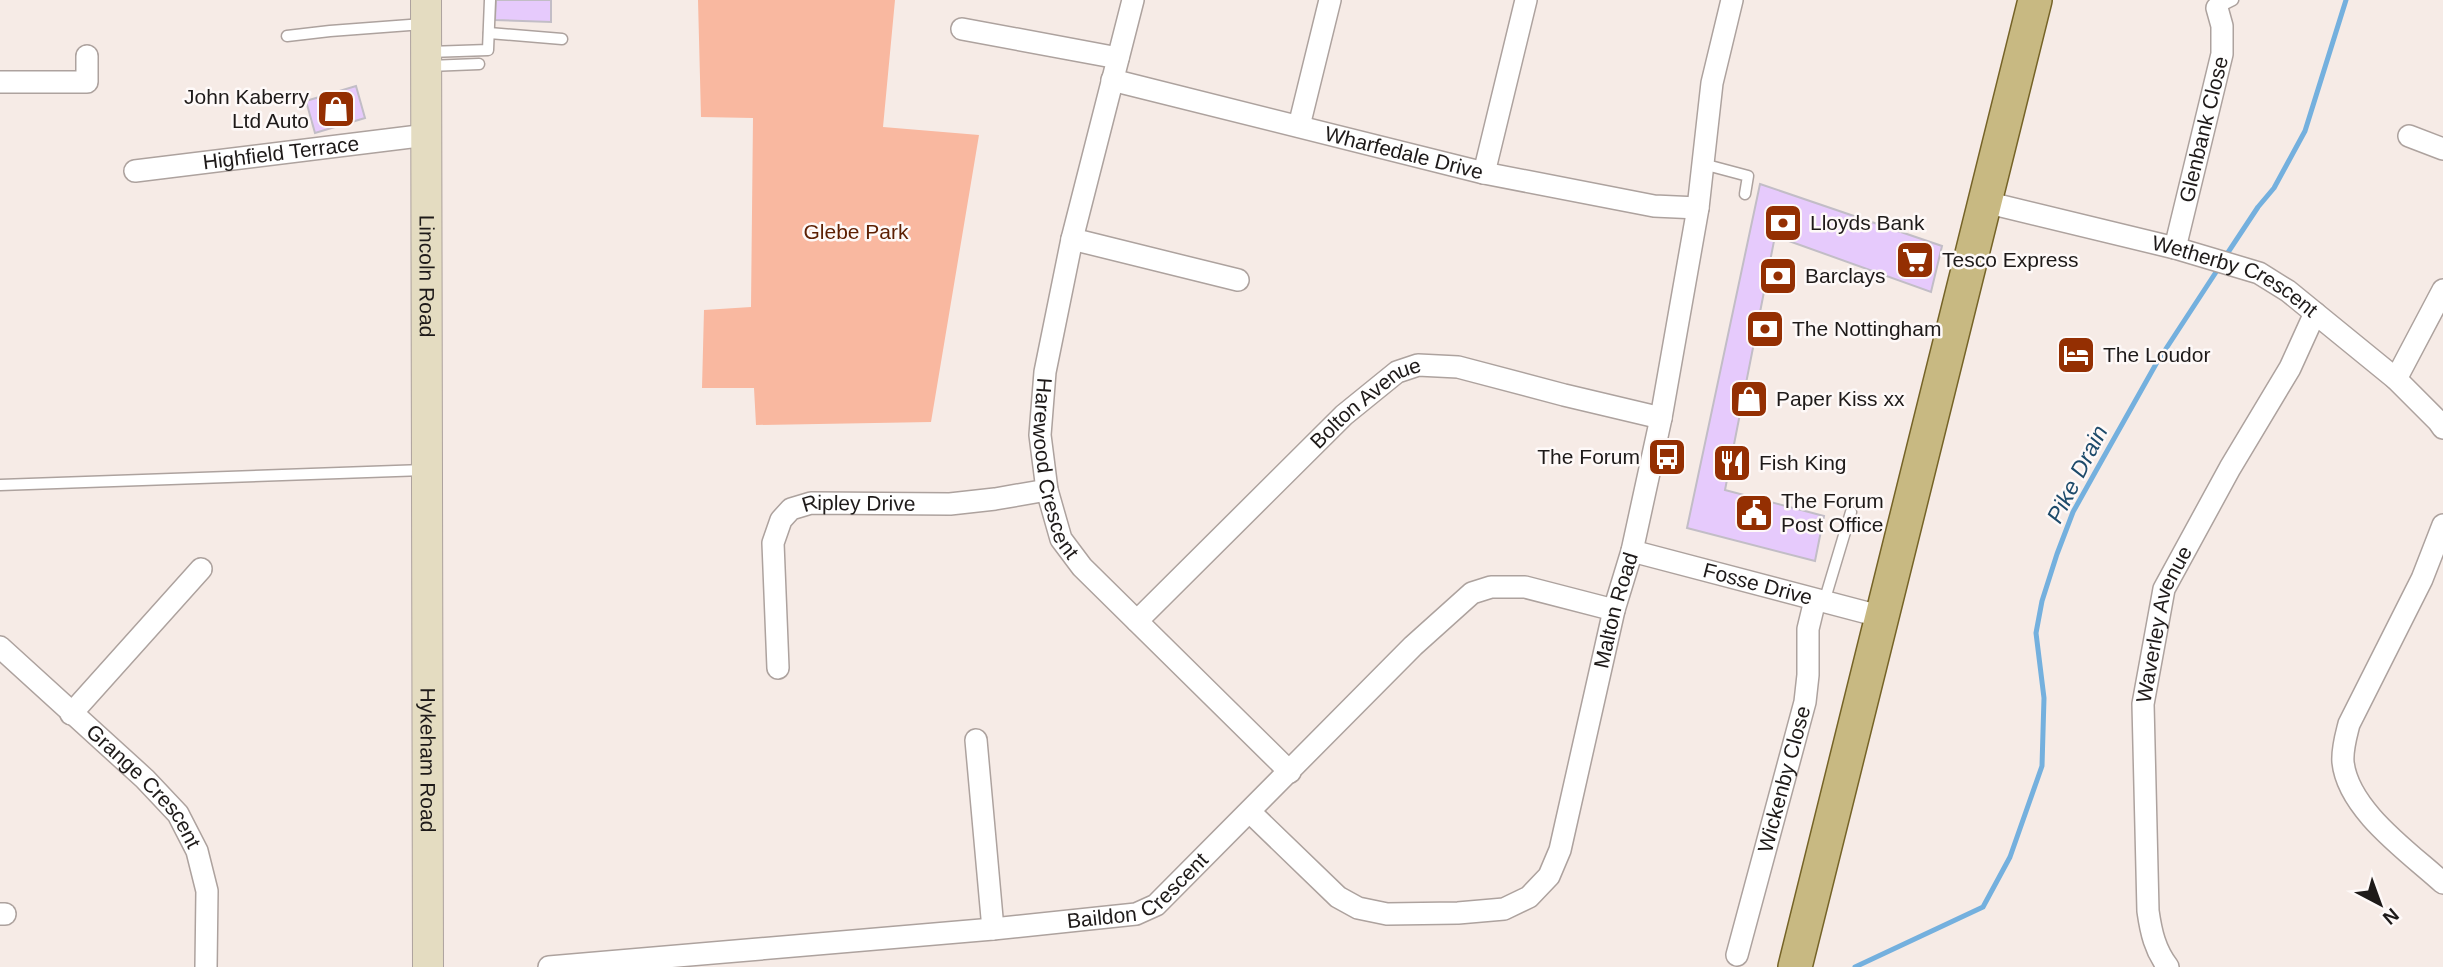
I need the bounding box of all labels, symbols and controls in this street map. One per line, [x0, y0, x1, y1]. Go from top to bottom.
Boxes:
street label: Glenbank Close [2174, 54, 2232, 205]
place label: John Kaberry Ltd Auto [184, 85, 309, 132]
shop icon: John Kaberry Ltd Auto [315, 88, 357, 130]
street label: Wharfedale Drive [1323, 122, 1486, 183]
street label: Highfield Terrace [201, 131, 360, 174]
bank icon: Lloyds Bank [1762, 202, 1804, 244]
place label: Lloyds Bank [1810, 211, 1925, 234]
street label: Lincoln Road [415, 215, 439, 337]
park label: Glebe Park [803, 220, 909, 243]
street label: Wetherby Crescent [2150, 231, 2322, 321]
supermarket icon: Tesco Express [1894, 239, 1936, 281]
place label: Tesco Express [1942, 248, 2079, 271]
bank icon: Barclays [1757, 255, 1799, 297]
place label: Barclays [1805, 264, 1886, 287]
bank icon: The Nottingham [1744, 308, 1786, 350]
place label: The Nottingham [1792, 317, 1941, 340]
hotel icon: The Loudor [2055, 334, 2097, 376]
place label: The Loudor [2103, 343, 2210, 366]
street label: Bolton Avenue [1305, 353, 1424, 453]
street label: Harewood Crescent [1029, 377, 1084, 563]
shop icon: Paper Kiss xx [1728, 378, 1770, 420]
place label: Paper Kiss xx [1776, 387, 1905, 410]
water label: Pike Drain [2041, 421, 2113, 527]
bus stop icon: The Forum [1646, 436, 1688, 478]
restaurant icon: Fish King [1711, 442, 1753, 484]
place label: The Forum [1537, 445, 1640, 468]
place label: Fish King [1759, 451, 1847, 474]
place label: The Forum Post Office [1781, 489, 1884, 536]
street label: Ripley Drive [799, 490, 916, 516]
public building icon: The Forum Post Office [1733, 492, 1775, 534]
street label: Waverley Avenue [2131, 542, 2196, 704]
street label: Malton Road [1589, 549, 1642, 670]
street label: Fosse Drive [1701, 558, 1815, 609]
street label: Hykeham Road [416, 688, 440, 832]
street label: Wickenby Close [1753, 703, 1814, 855]
street label: Grange Crescent [82, 720, 206, 852]
street label: Baildon Crescent [1066, 848, 1212, 932]
north arrow [2345, 869, 2415, 939]
text: N [2379, 904, 2403, 929]

